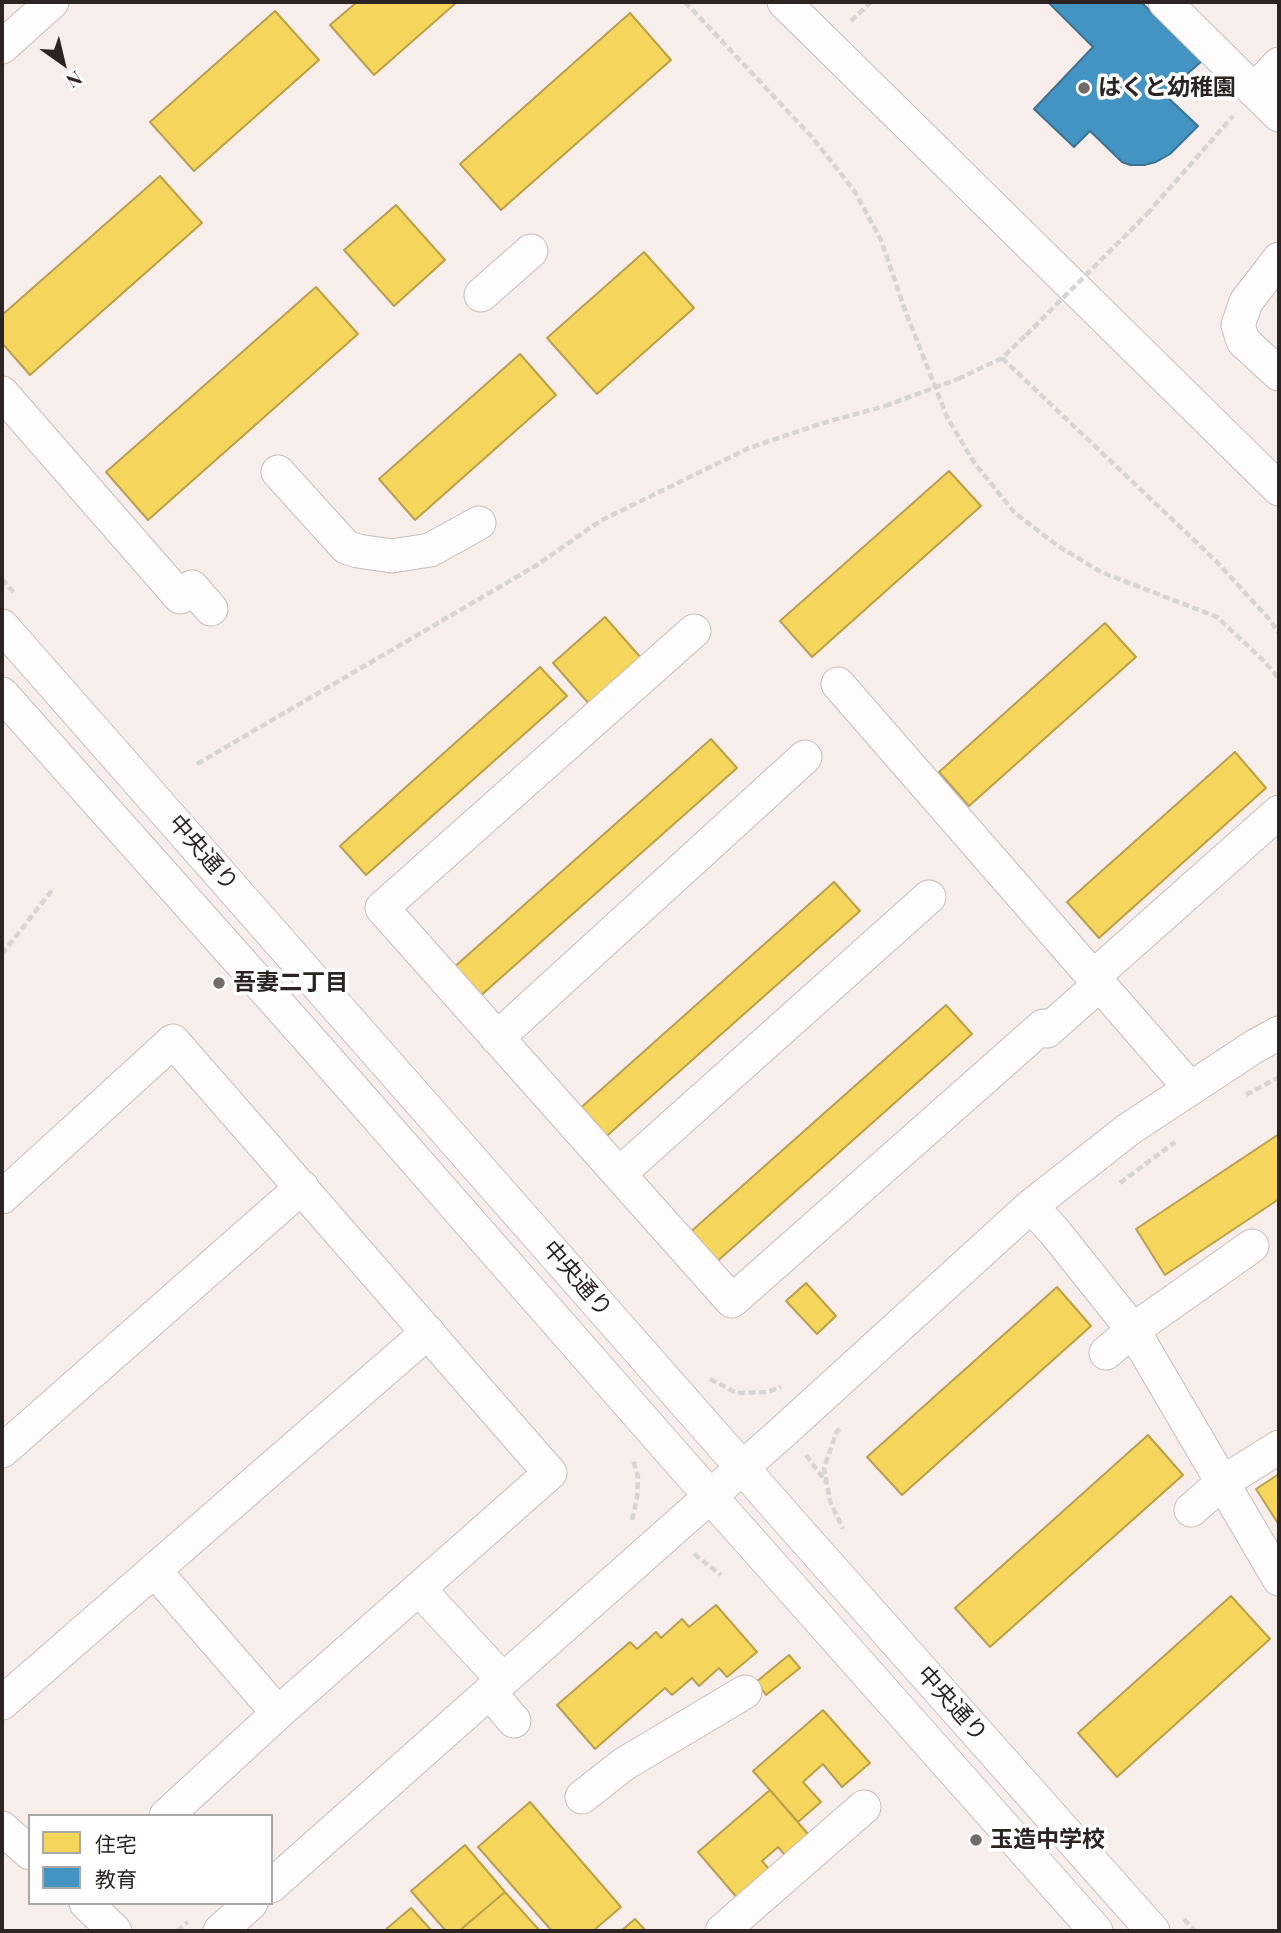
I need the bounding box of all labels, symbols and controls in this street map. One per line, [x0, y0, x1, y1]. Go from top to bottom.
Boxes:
north arrow [28, 28, 98, 98]
text: N [62, 66, 88, 95]
place label: はくと幼稚園 [1098, 74, 1236, 102]
marker: はくと幼稚園 [1076, 80, 1092, 96]
street label: 中央通り [162, 809, 244, 897]
place label: 吾妻二丁目 [233, 969, 348, 997]
marker: 吾妻二丁目 [211, 975, 227, 991]
street label: 中央通り [536, 1235, 618, 1323]
street label: 中央通り [911, 1661, 993, 1747]
legend [28, 1814, 273, 1905]
place label: 玉造中学校 [990, 1826, 1105, 1854]
text: 住宅 [95, 1829, 137, 1857]
marker: 玉造中学校 [968, 1832, 984, 1848]
text: 教育 [95, 1864, 137, 1892]

